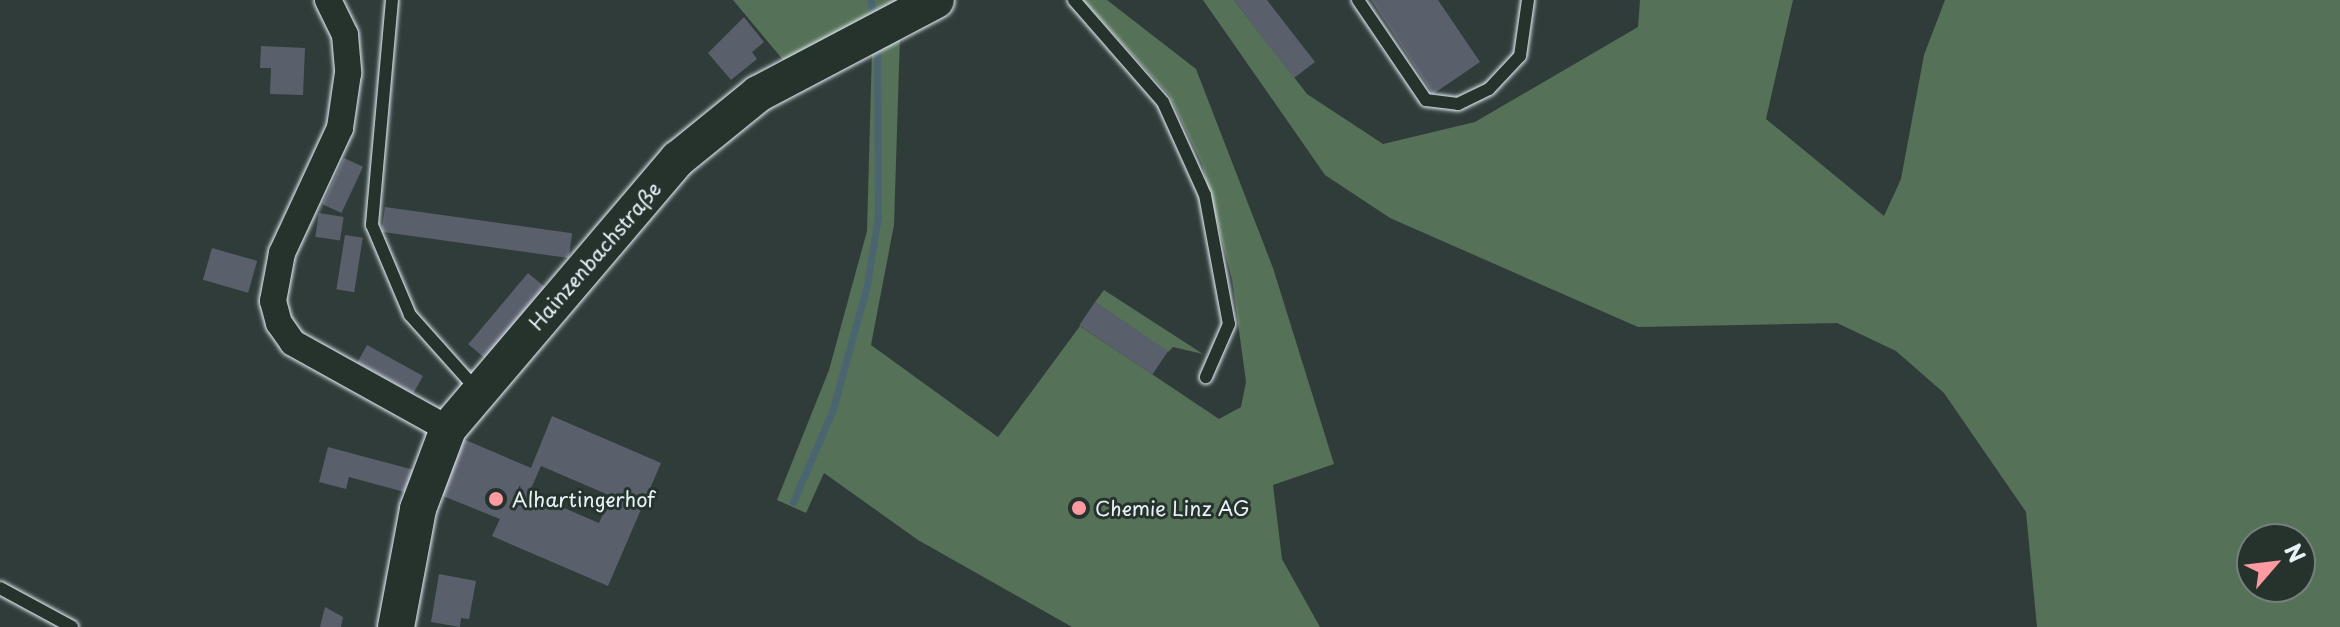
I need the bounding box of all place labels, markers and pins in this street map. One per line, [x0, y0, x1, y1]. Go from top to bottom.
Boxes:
place label: Alhartingerhof [512, 487, 655, 511]
marker: Alhartingerhof [487, 490, 505, 508]
place label: Chemie Linz AG [1095, 496, 1250, 520]
marker: Chemie Linz AG [1070, 499, 1088, 517]

